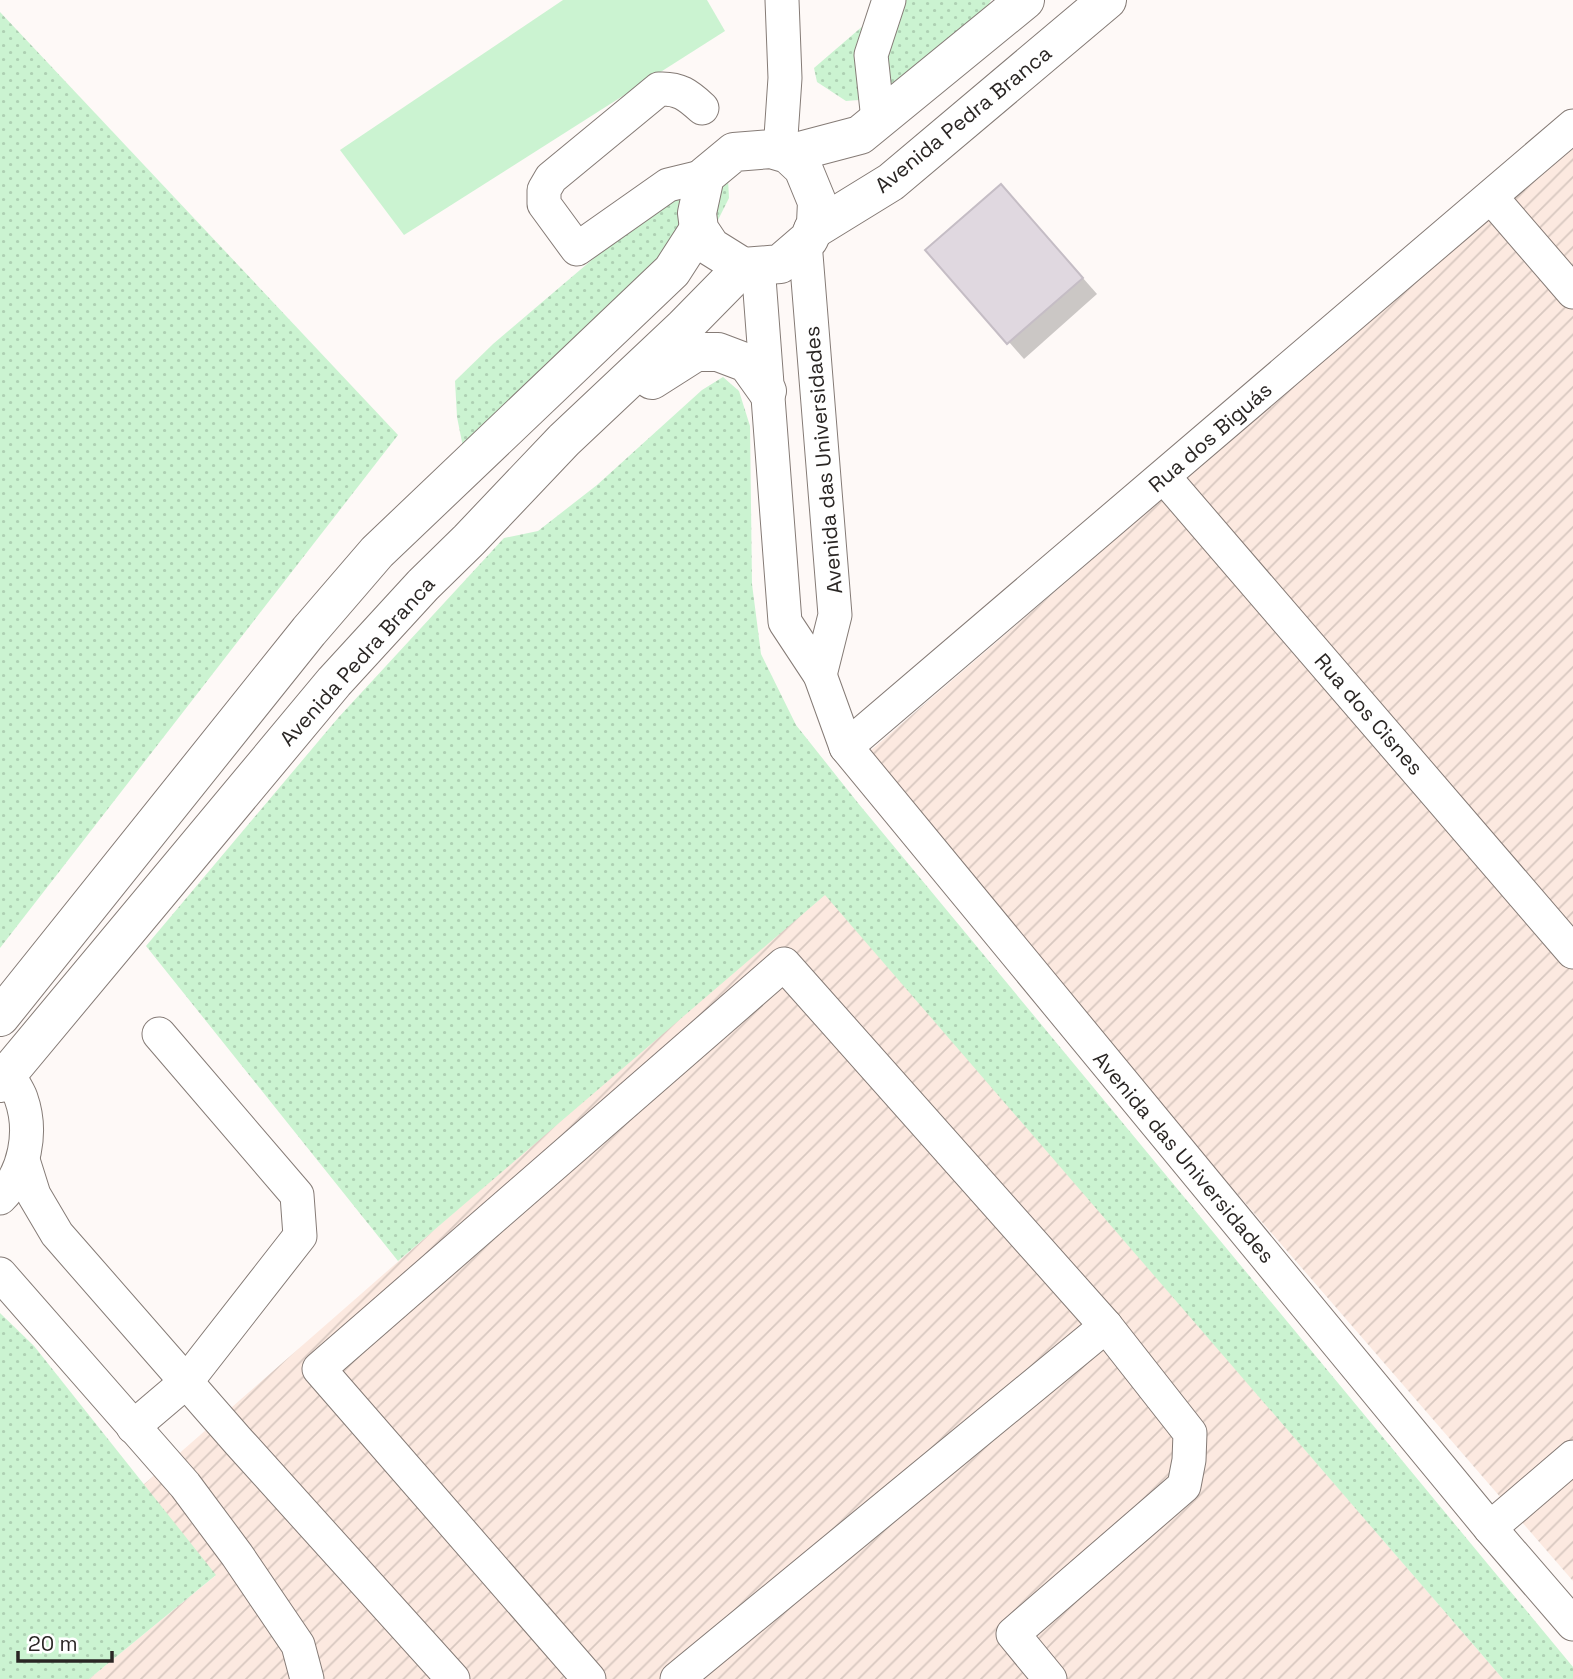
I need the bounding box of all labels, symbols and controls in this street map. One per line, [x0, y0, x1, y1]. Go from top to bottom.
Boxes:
street label: Avenida Pedra Branca [869, 39, 1057, 199]
street label: Avenida das Universidades [798, 325, 848, 595]
street label: Rua dos Biguás [1143, 376, 1277, 498]
street label: Avenida Pedra Branca [274, 570, 440, 752]
street label: Rua dos Cisnes [1309, 648, 1429, 780]
street label: Avenida das Universidades [1087, 1045, 1281, 1269]
scale bar [18, 1620, 112, 1664]
text: 20 m [28, 1630, 78, 1657]

